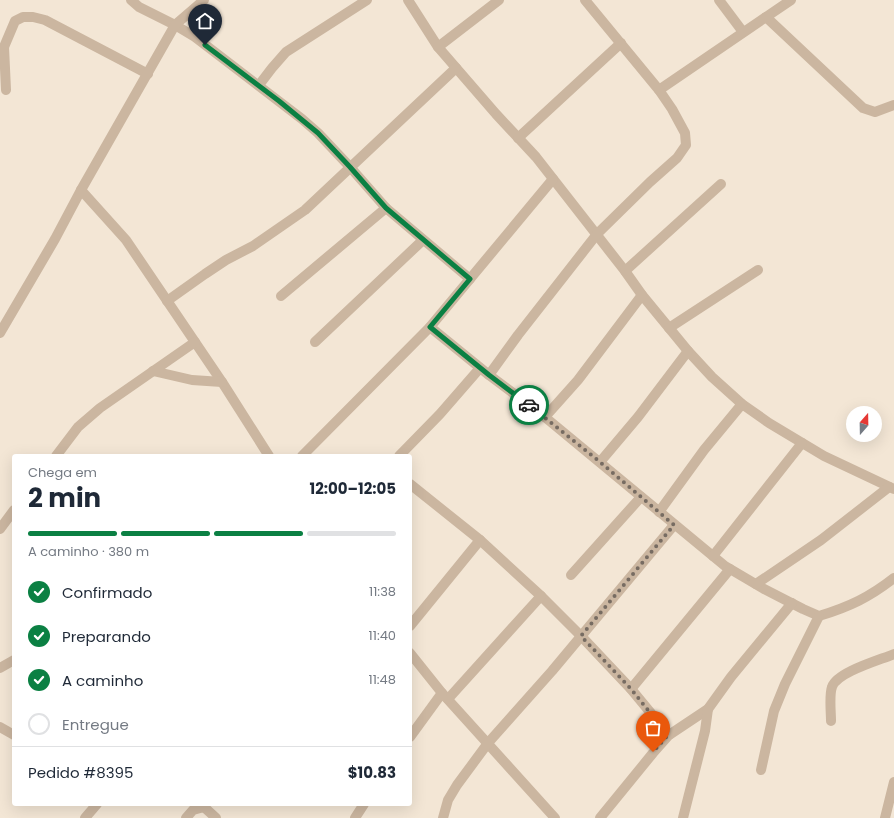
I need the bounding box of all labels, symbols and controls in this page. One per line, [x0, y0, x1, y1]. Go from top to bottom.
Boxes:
pin [188, 4, 222, 45]
icon: home [194, 10, 216, 32]
courier [509, 385, 549, 425]
icon: car [518, 394, 540, 416]
north arrow [846, 406, 882, 442]
map controls [846, 406, 882, 442]
text: Chega em [28, 463, 97, 482]
text: 12:00–12:05 [310, 478, 396, 499]
text: 2 min [28, 480, 101, 516]
text: A caminho · 380 m [28, 542, 149, 561]
icon: check [28, 581, 50, 603]
text: Confirmado [62, 582, 152, 603]
text: 11:38 [369, 582, 396, 601]
icon: check [28, 625, 50, 647]
text: Preparando [62, 626, 151, 647]
text: 11:40 [369, 626, 396, 645]
icon: check [28, 669, 50, 691]
text: A caminho [62, 670, 143, 691]
text: 11:48 [369, 670, 396, 689]
pin [636, 711, 670, 752]
text: Entregue [62, 714, 129, 735]
icon: bag [642, 717, 664, 739]
text: Pedido #8395 [28, 762, 133, 783]
text: $10.83 [348, 762, 396, 783]

